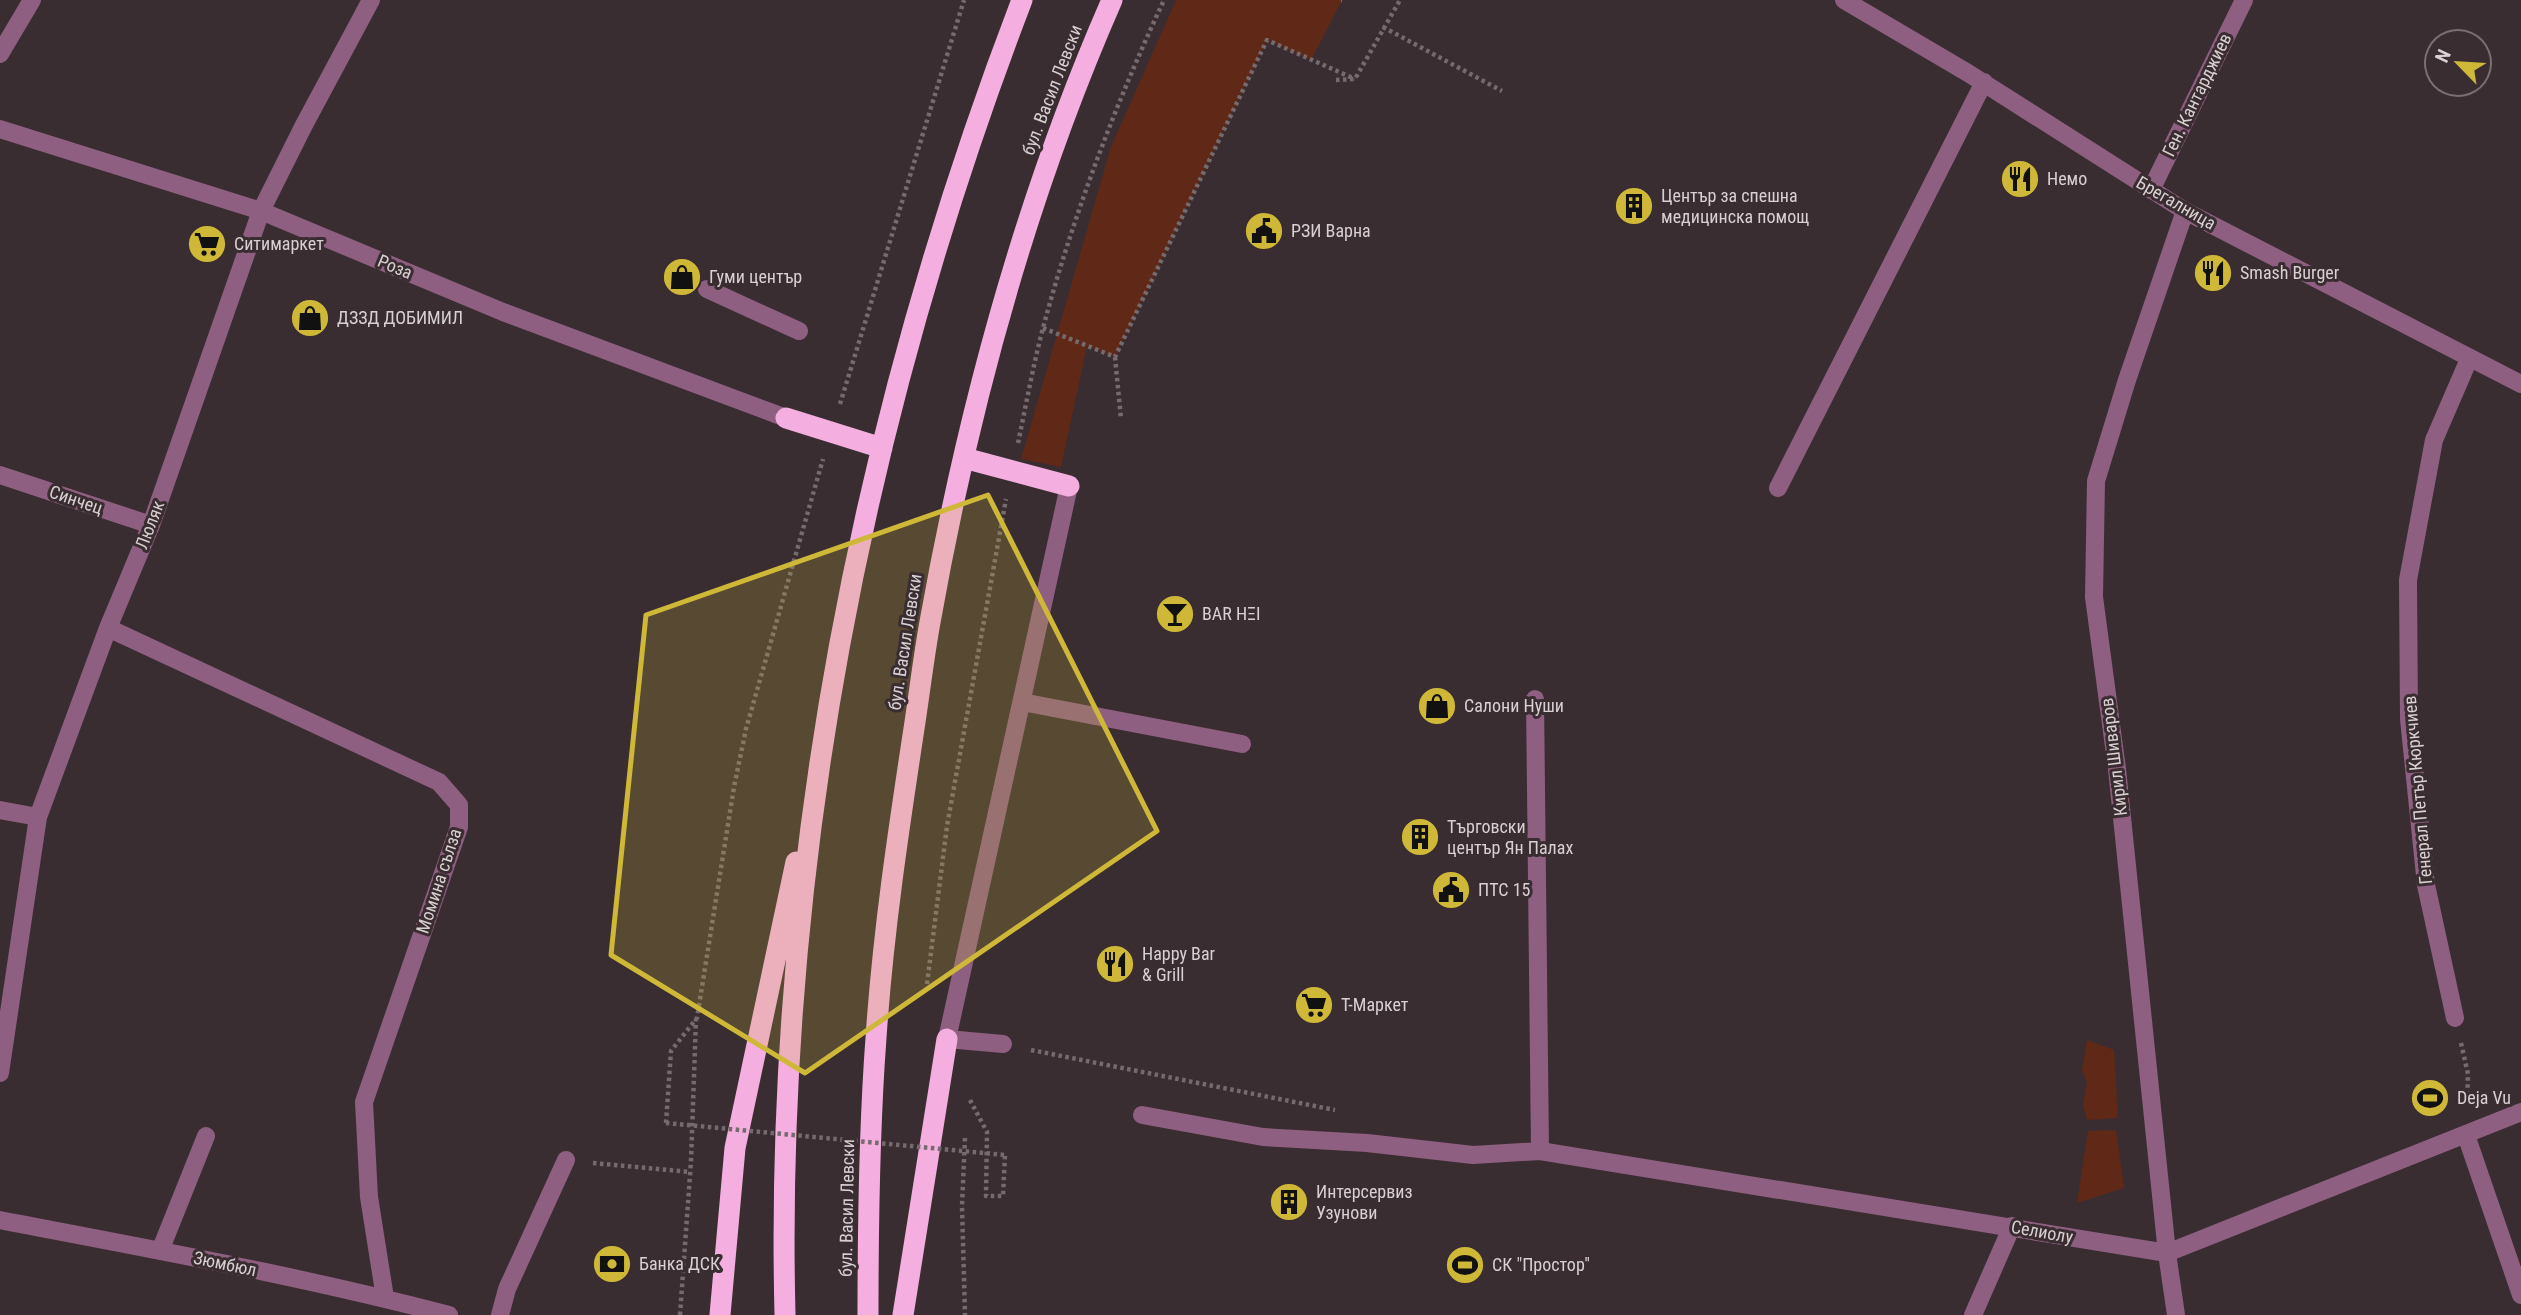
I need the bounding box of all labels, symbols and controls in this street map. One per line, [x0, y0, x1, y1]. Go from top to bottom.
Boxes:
street label: бул. Васил Левски [1017, 22, 1086, 158]
north arrow [2423, 28, 2493, 98]
street label: Ген. Кантарджиев [2158, 30, 2235, 160]
text: N [2430, 46, 2456, 66]
restaurant icon: Немо [1999, 158, 2041, 200]
place label: Немо [2047, 168, 2087, 189]
street label: Брегалница [2133, 171, 2220, 234]
building icon: Център за спешна медицинска помощ [1613, 185, 1655, 227]
place label: Център за спешна медицинска помощ [1661, 185, 1809, 227]
public building icon: РЗИ Варна [1243, 210, 1285, 252]
place label: РЗИ Варна [1291, 220, 1371, 241]
supermarket icon: Ситимаркет [186, 223, 228, 265]
place label: Ситимаркет [234, 233, 324, 254]
street label: Роза [375, 250, 416, 283]
restaurant icon: Smash Burger [2192, 252, 2234, 294]
shop icon: Гуми център [661, 256, 703, 298]
place label: Smash Burger [2240, 262, 2340, 283]
place label: Гуми център [709, 266, 802, 287]
shop icon: ДЗЗД ДОБИМИЛ [289, 297, 331, 339]
place label: ДЗЗД ДОБИМИЛ [337, 307, 463, 328]
street label: Синчец [47, 481, 106, 518]
street label: Люляк [131, 497, 168, 552]
street label: бул. Васил Левски [883, 572, 926, 712]
bar icon: BAR HΞI [1154, 593, 1196, 635]
place label: BAR HΞI [1202, 603, 1261, 624]
shop icon: Салони Нуши [1416, 685, 1458, 727]
place label: Салони Нуши [1464, 695, 1564, 716]
street label: Генерал Петър Кюркчиев [2399, 695, 2436, 885]
street label: Кирил Шиваров [2096, 697, 2131, 817]
building icon: Търговски център Ян Палах [1399, 816, 1441, 858]
place label: Търговски център Ян Палах [1447, 816, 1573, 858]
street label: Момина сълза [412, 826, 465, 936]
public building icon: ПТС 15 [1430, 869, 1472, 911]
place label: ПТС 15 [1478, 879, 1531, 900]
restaurant icon: Happy Bar & Grill [1094, 943, 1136, 985]
place label: Happy Bar & Grill [1142, 943, 1216, 985]
supermarket icon: Т-Маркет [1293, 984, 1335, 1026]
place label: Т-Маркет [1341, 994, 1409, 1015]
sports icon: Deja Vu [2409, 1077, 2451, 1119]
place label: Deja Vu [2457, 1087, 2511, 1108]
street label: бул. Васил Левски [835, 1139, 858, 1277]
building icon: Интерсервиз Узунови [1268, 1181, 1310, 1223]
place label: Интерсервиз Узунови [1316, 1181, 1412, 1223]
street label: Селиолу [2009, 1216, 2075, 1247]
bank icon: Банка ДСК [591, 1243, 633, 1285]
sports icon: СК "Простор'' [1444, 1244, 1486, 1286]
street label: Зюмбюл [192, 1247, 259, 1280]
place label: Банка ДСК [639, 1253, 720, 1274]
place label: СК "Простор'' [1492, 1254, 1590, 1275]

